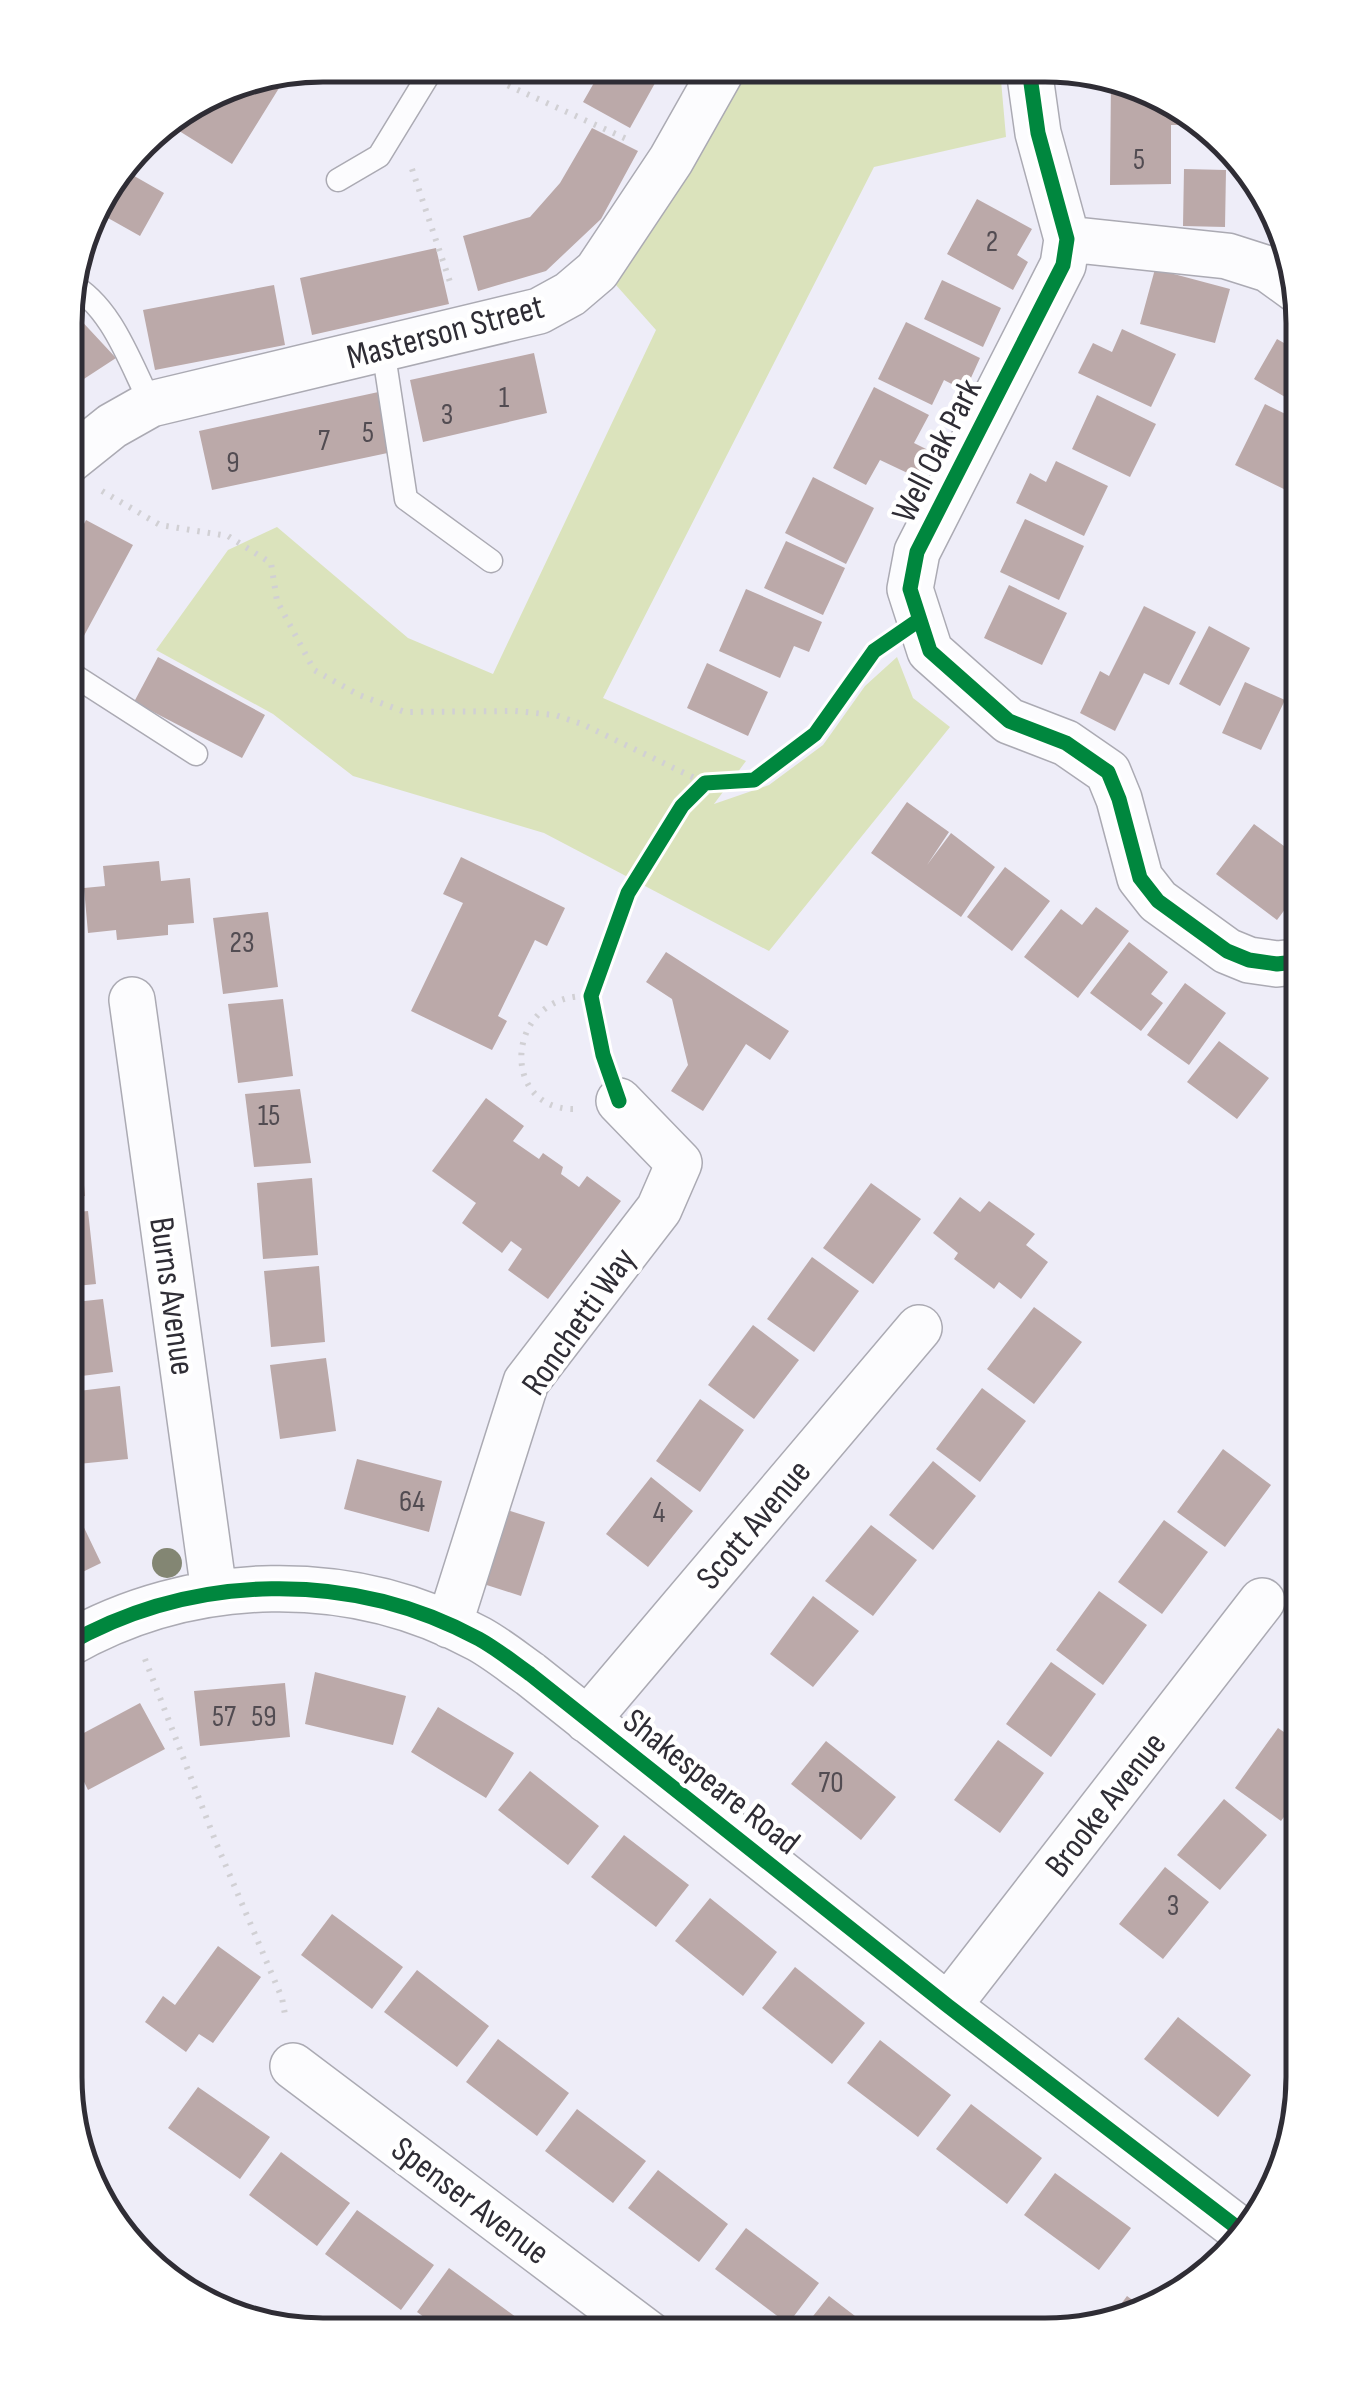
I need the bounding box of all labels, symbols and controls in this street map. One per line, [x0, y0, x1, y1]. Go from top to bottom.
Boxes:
house number: 5 [1133, 142, 1145, 178]
house number: 2 [986, 224, 998, 260]
street label: Masterson Street [342, 286, 549, 379]
street label: Well Oak Park [883, 371, 992, 530]
house number: 1 [499, 380, 510, 416]
house number: 3 [441, 397, 453, 433]
house number: 5 [362, 415, 374, 451]
house number: 7 [318, 423, 330, 459]
house number: 9 [226, 445, 240, 481]
house number: 23 [230, 925, 255, 961]
house number: 15 [258, 1098, 280, 1134]
street label: Burns Avenue [139, 1215, 204, 1378]
street label: Ronchetti Way [513, 1240, 646, 1404]
street label: Scott Avenue [688, 1451, 821, 1598]
house number: 64 [399, 1484, 425, 1520]
house number: 4 [653, 1495, 665, 1531]
house number: 57 [212, 1699, 236, 1735]
house number: 59 [251, 1699, 277, 1735]
street label: Shakespeare Road [614, 1700, 808, 1864]
street label: Brooke Avenue [1036, 1724, 1176, 1886]
house number: 70 [818, 1765, 844, 1801]
house number: 3 [1167, 1888, 1179, 1924]
street label: Spenser Avenue [383, 2128, 557, 2274]

